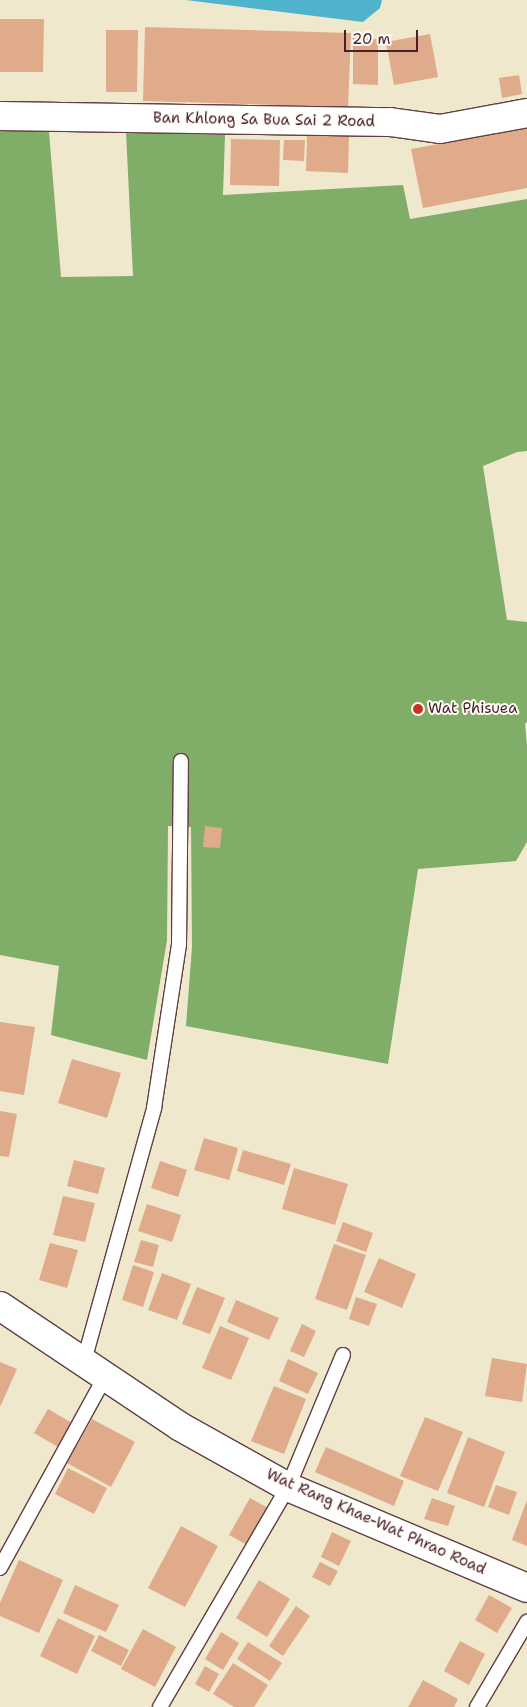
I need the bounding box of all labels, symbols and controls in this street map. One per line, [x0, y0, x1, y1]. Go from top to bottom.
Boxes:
scale bar [347, 20, 421, 52]
text: 20 m [352, 29, 391, 49]
street label: Ban Khlong Sa Bua Sai 2 Road [153, 109, 375, 131]
place label: Wat Phisuea [428, 700, 518, 718]
marker: Wat Phisuea [412, 703, 424, 715]
street label: Wat Rang Khae-Wat Phrao Road [263, 1465, 489, 1579]

